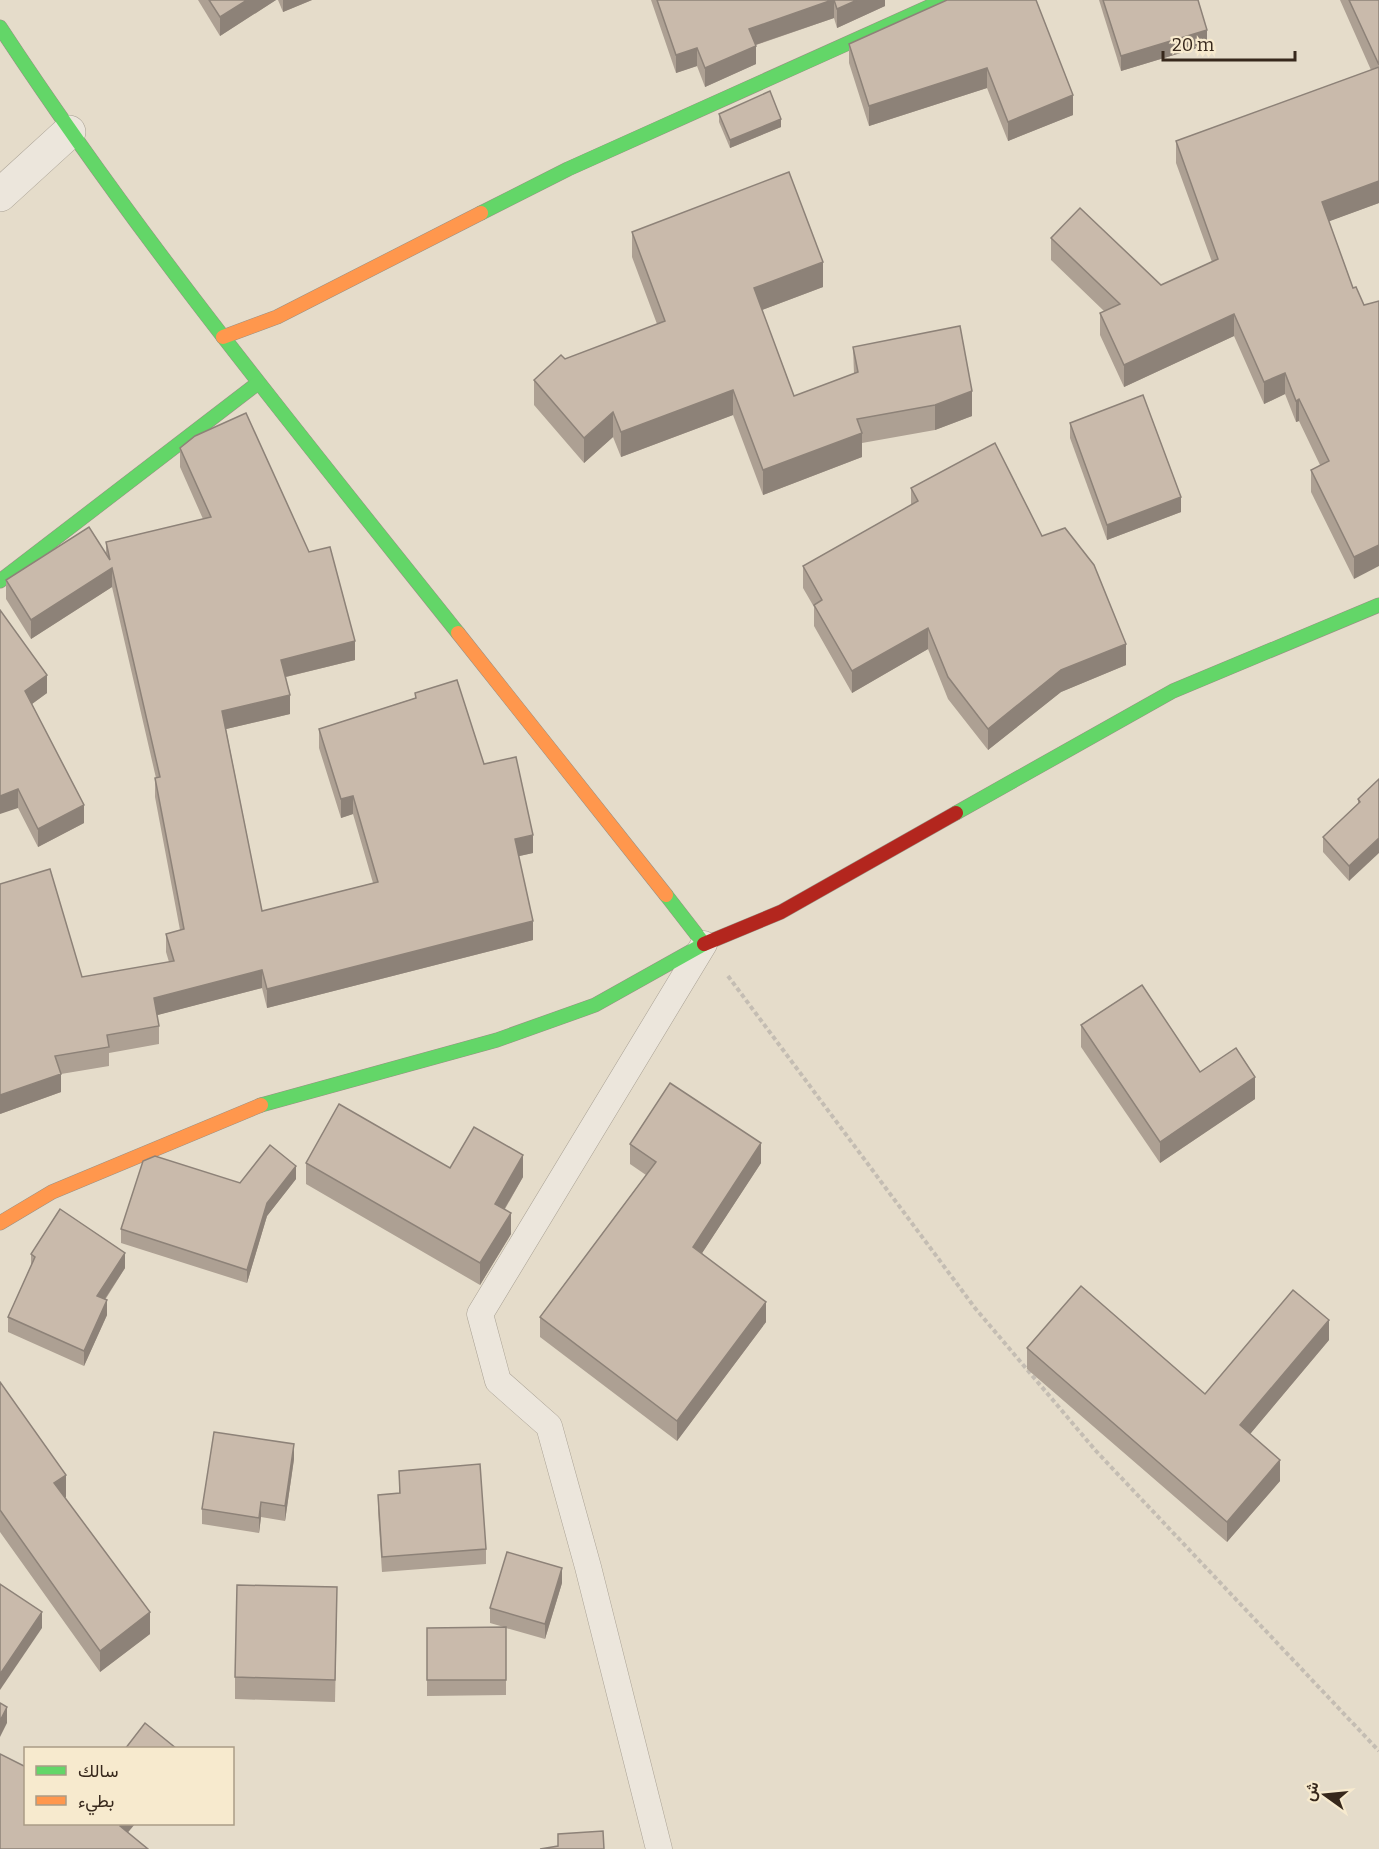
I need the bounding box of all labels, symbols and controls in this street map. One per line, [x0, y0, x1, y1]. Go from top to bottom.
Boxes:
scale bar [1163, 24, 1295, 62]
text: 20 m [1172, 34, 1214, 56]
legend [24, 1747, 234, 1825]
text: سالك [78, 1760, 118, 1782]
north arrow [1295, 1765, 1355, 1825]
text: ش [1299, 1779, 1323, 1803]
text: بطيء [78, 1790, 114, 1816]

